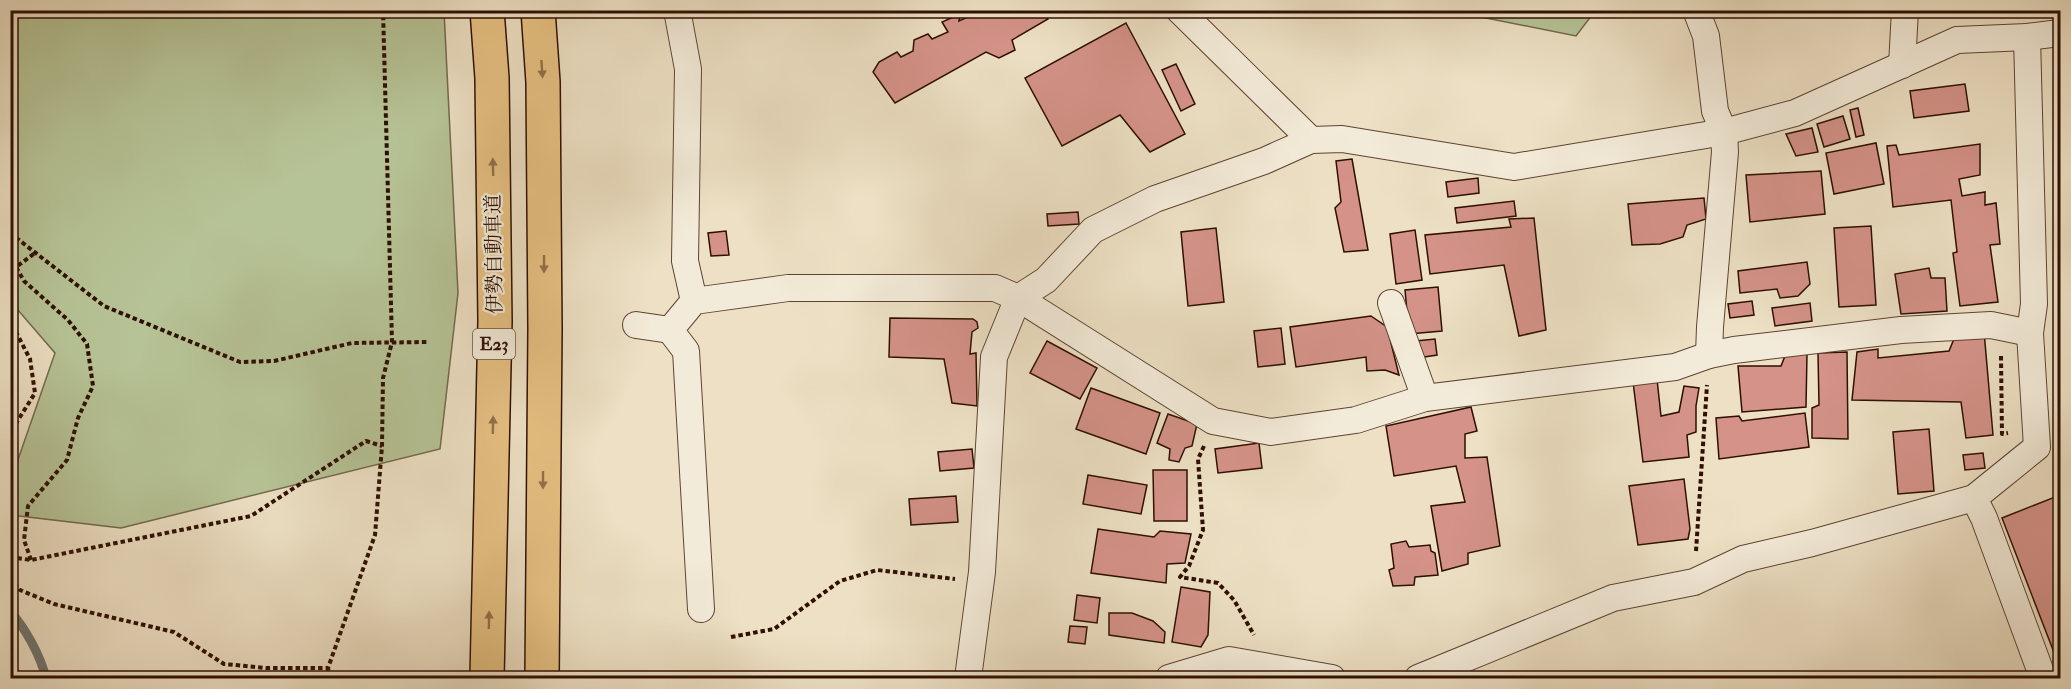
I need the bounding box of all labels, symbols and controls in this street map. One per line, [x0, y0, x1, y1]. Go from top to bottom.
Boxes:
one-way arrow [537, 59, 547, 78]
one-way arrow [488, 158, 498, 177]
street label: 伊勢自動車道 [480, 194, 508, 314]
one-way arrow [539, 254, 549, 273]
road number: E23 [473, 329, 515, 359]
one-way arrow [488, 416, 498, 435]
one-way arrow [538, 470, 548, 489]
one-way arrow [484, 611, 493, 630]

